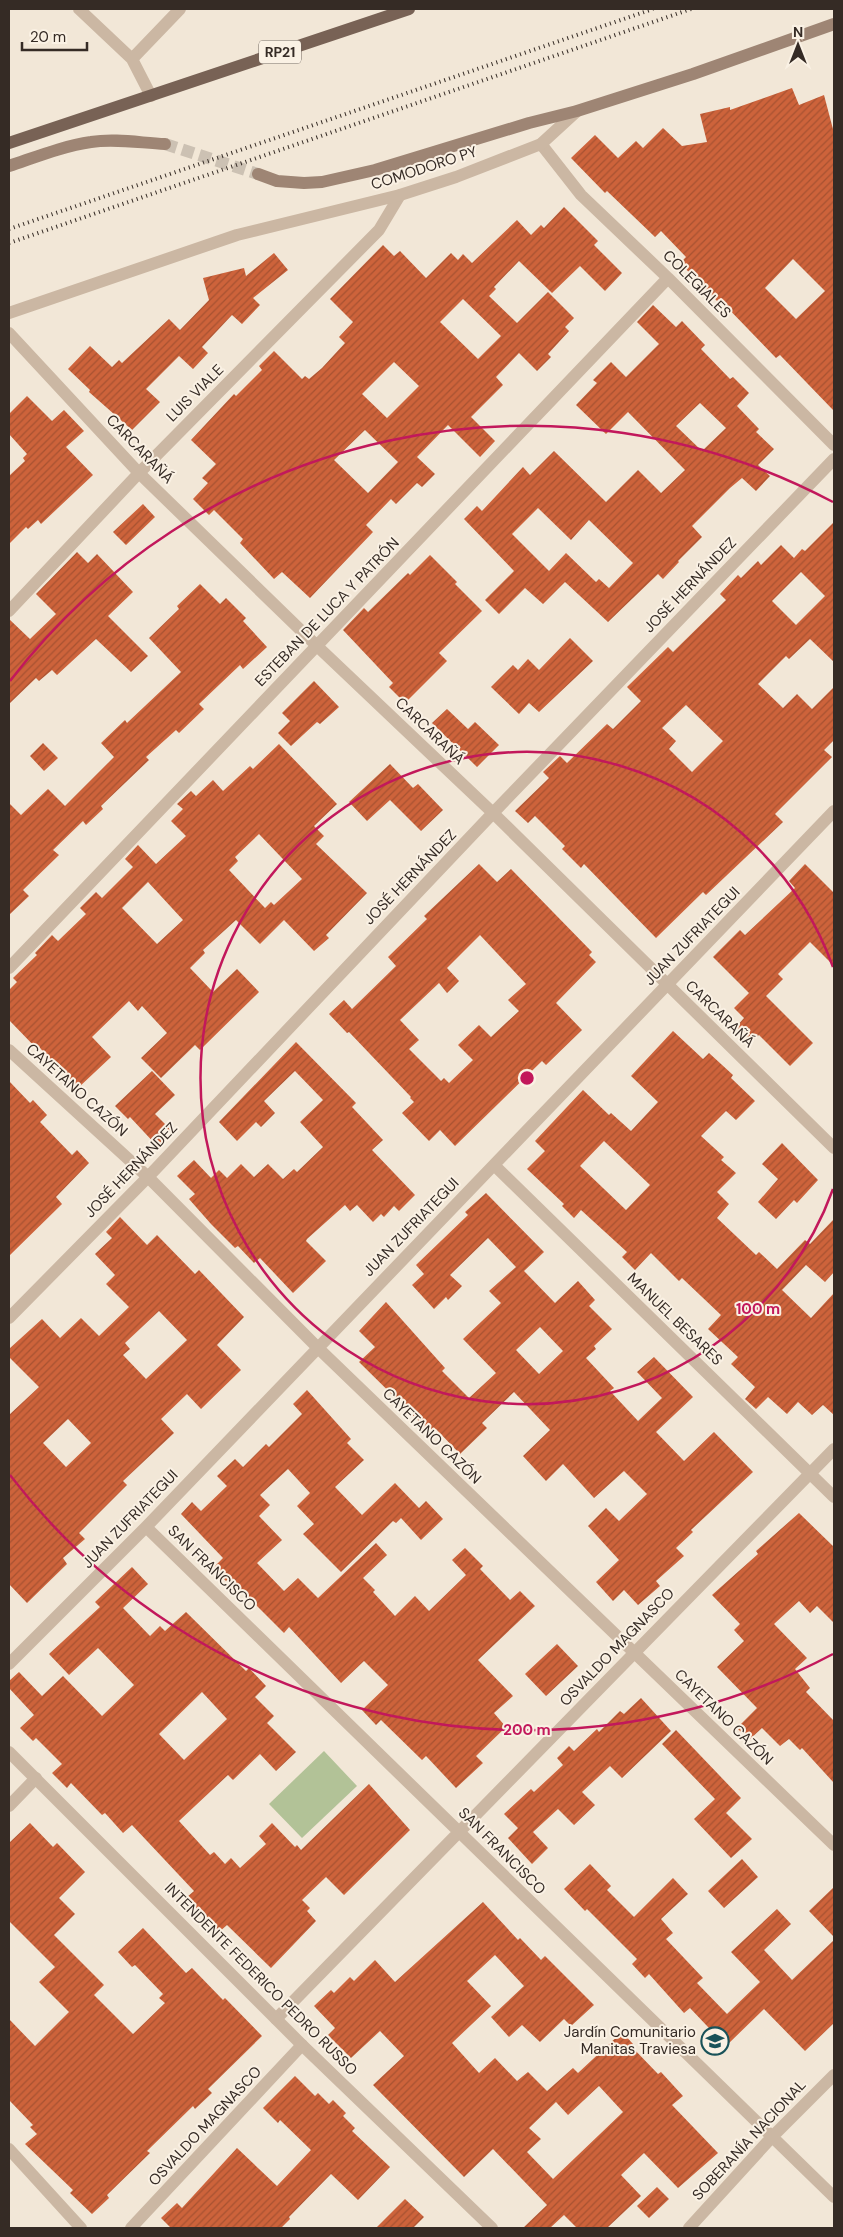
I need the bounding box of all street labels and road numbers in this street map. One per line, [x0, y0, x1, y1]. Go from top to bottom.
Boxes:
road number: RP21 [259, 41, 301, 64]
street label: COMODORO PY [368, 141, 480, 195]
street label: COLEGIALES [659, 246, 736, 323]
street label: LUIS VIALE [162, 360, 228, 426]
street label: CARCARAÑÁ [102, 410, 178, 488]
street label: ESTEBAN DE LUCA Y PATRÓN [250, 533, 404, 691]
street label: JOSÉ HERNÁNDEZ [639, 533, 741, 637]
street label: CARCARAÑÁ [391, 693, 469, 769]
street label: JOSÉ HERNÁNDEZ [359, 825, 461, 929]
street label: JUAN ZUFRIATEGUI [640, 882, 744, 990]
street label: CARCARAÑÁ [681, 976, 759, 1052]
street label: CAYETANO CAZÓN [22, 1039, 132, 1141]
street label: JOSÉ HERNÁNDEZ [80, 1118, 182, 1222]
street label: JUAN ZUFRIATEGUI [359, 1173, 463, 1281]
street label: MANUEL BESARES [623, 1268, 727, 1370]
street label: CAYETANO CAZÓN [378, 1384, 486, 1488]
street label: JUAN ZUFRIATEGUI [78, 1465, 182, 1573]
street label: SAN FRANCISCO [163, 1521, 261, 1615]
street label: OSVALDO MAGNASCO [555, 1584, 679, 1710]
street label: CAYETANO CAZÓN [670, 1665, 778, 1769]
street label: SAN FRANCISCO [454, 1803, 550, 1899]
street label: INTENDENTE FEDERICO PEDRO RUSSO [160, 1878, 362, 2080]
street label: OSVALDO MAGNASCO [144, 2062, 266, 2190]
street label: SOBERANÍA NACIONAL [688, 2075, 810, 2205]

